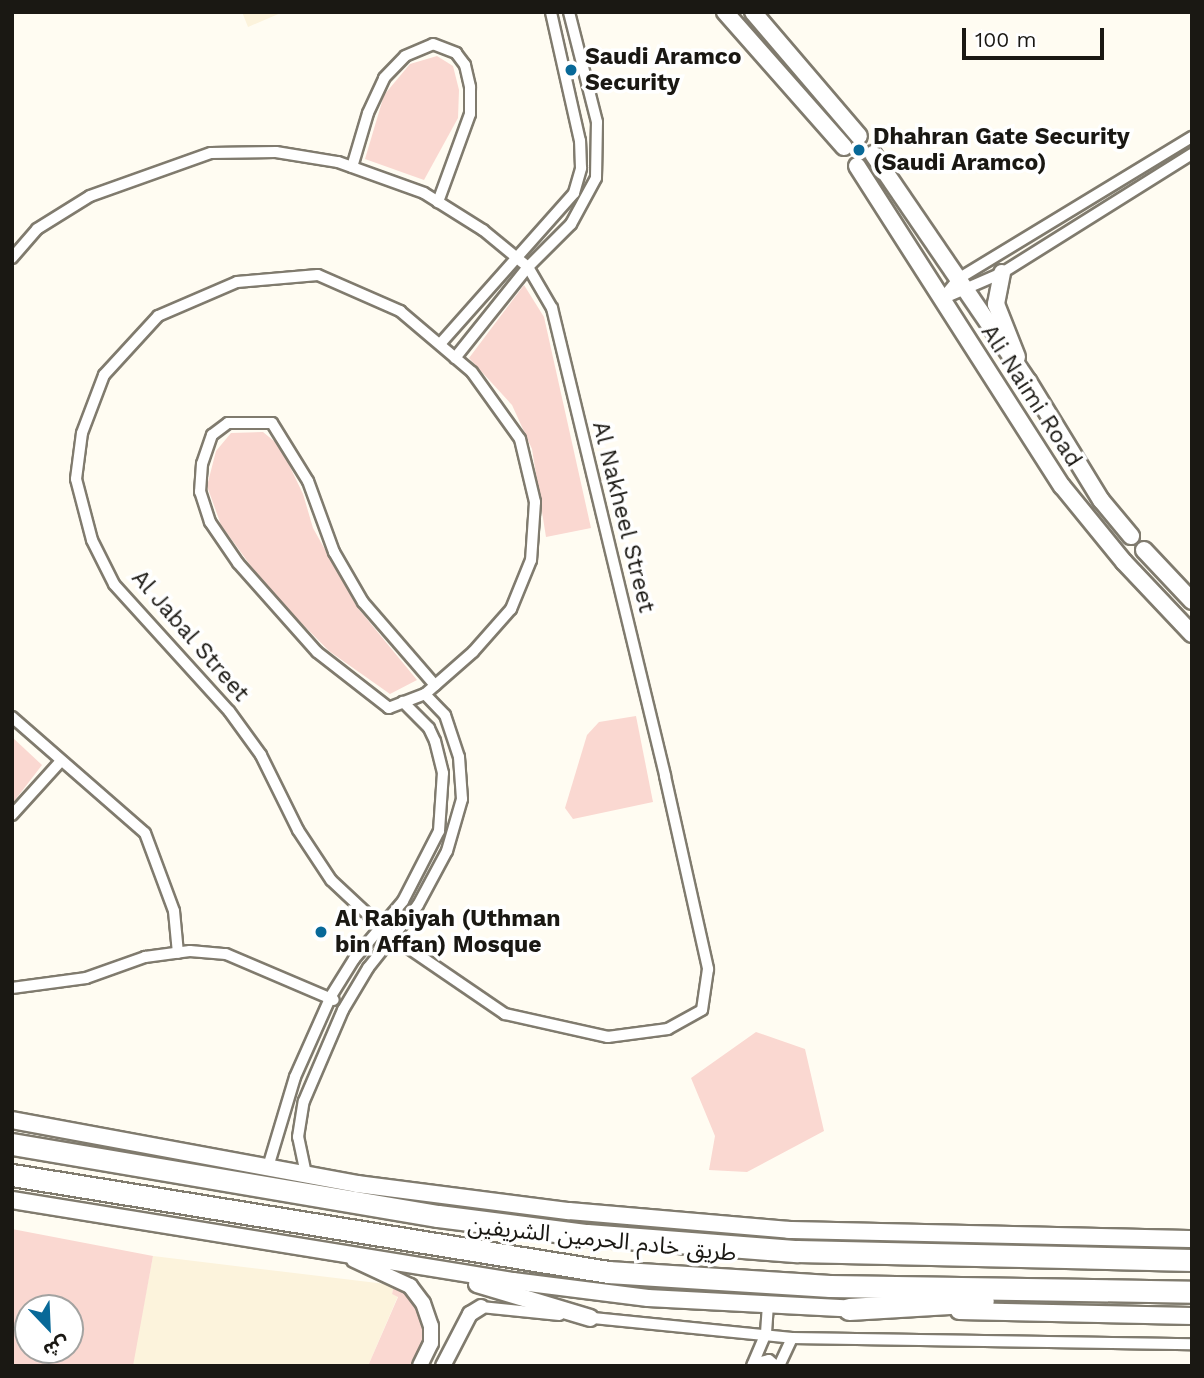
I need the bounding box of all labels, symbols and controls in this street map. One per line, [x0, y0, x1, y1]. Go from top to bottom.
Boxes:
scale bar [966, 14, 1108, 58]
text: 100 m [975, 27, 1037, 52]
place label: Saudi Aramco Security [585, 43, 742, 97]
marker: Saudi Aramco Security [563, 62, 579, 78]
place label: Dhahran Gate Security (Saudi Aramco) [873, 123, 1130, 177]
marker: Dhahran Gate Security (Saudi Aramco) [851, 142, 867, 158]
street label: Ali Naimi Road [975, 320, 1087, 472]
street label: Al Nakheel Street [586, 418, 660, 616]
street label: Al Jabal Street [125, 564, 255, 708]
place label: Al Rabiyah (Uthman bin Affan) Mosque [335, 905, 561, 959]
marker: Al Rabiyah (Uthman bin Affan) Mosque [313, 924, 329, 940]
street label: طريق خادم الحرمين الشريفين [466, 1212, 738, 1268]
north arrow [14, 1294, 84, 1364]
text: ش [40, 1331, 73, 1363]

